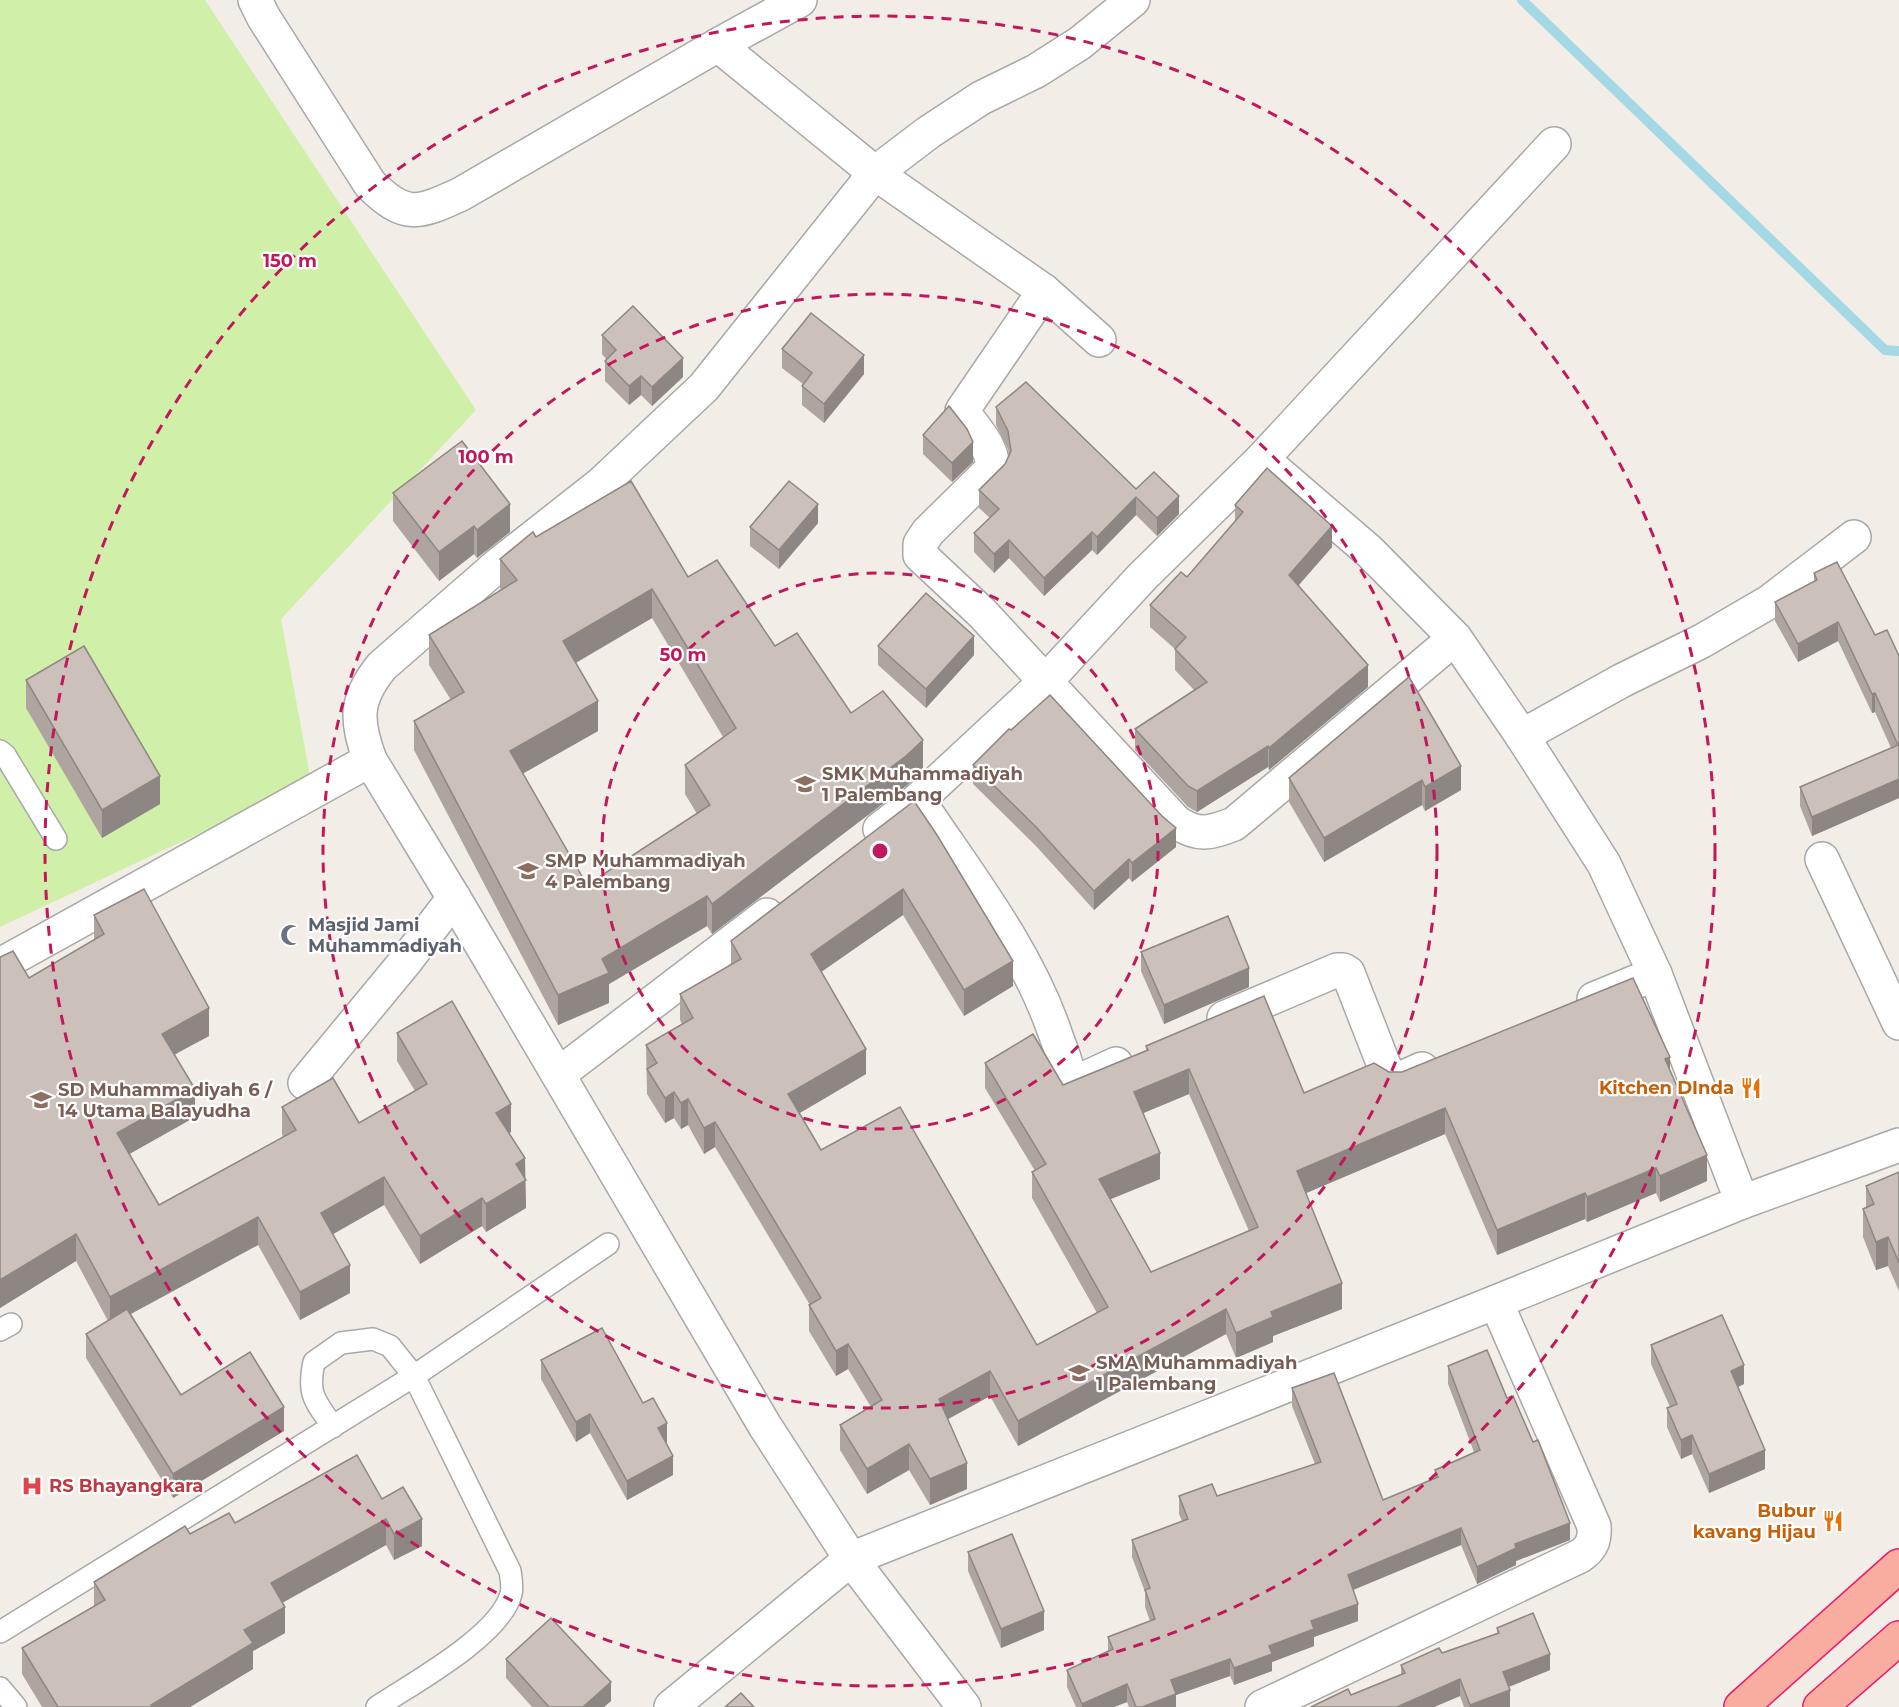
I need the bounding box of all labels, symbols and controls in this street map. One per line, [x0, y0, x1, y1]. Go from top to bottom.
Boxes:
text: 150 m [263, 250, 317, 272]
text: 100 m [458, 446, 514, 468]
text: 50 m [660, 644, 706, 666]
place label: SMK Muhammadiyah 1 Palembang [822, 763, 1023, 806]
school or university icon: SMK Muhammadiyah 1 Palembang [793, 772, 817, 796]
centre of rings [870, 841, 890, 861]
place label: SMP Muhammadiyah 4 Palembang [545, 850, 746, 893]
school or university icon: SMP Muhammadiyah 4 Palembang [516, 859, 540, 883]
place label: Masjid Jami Muhammadiyah [308, 914, 462, 957]
mosque icon: Masjid Jami Muhammadiyah [279, 923, 303, 947]
restaurant icon: Kitchen DInda [1739, 1076, 1763, 1100]
place label: Kitchen DInda [1599, 1077, 1734, 1099]
place label: SD Muhammadiyah 6 / 14 Utama Balayudha [58, 1079, 273, 1122]
school or university icon: SD Muhammadiyah 6 / 14 Utama Balayudha [29, 1088, 53, 1112]
place label: SMA Muhammadiyah 1 Palembang [1096, 1352, 1297, 1395]
school or university icon: SMA Muhammadiyah 1 Palembang [1067, 1361, 1091, 1385]
hospital icon: RS Bhayangkara [20, 1474, 44, 1498]
place label: RS Bhayangkara [49, 1475, 203, 1497]
place label: Bubur kavang Hijau [1693, 1500, 1816, 1543]
restaurant icon: Bubur kavang Hijau [1821, 1509, 1845, 1533]

